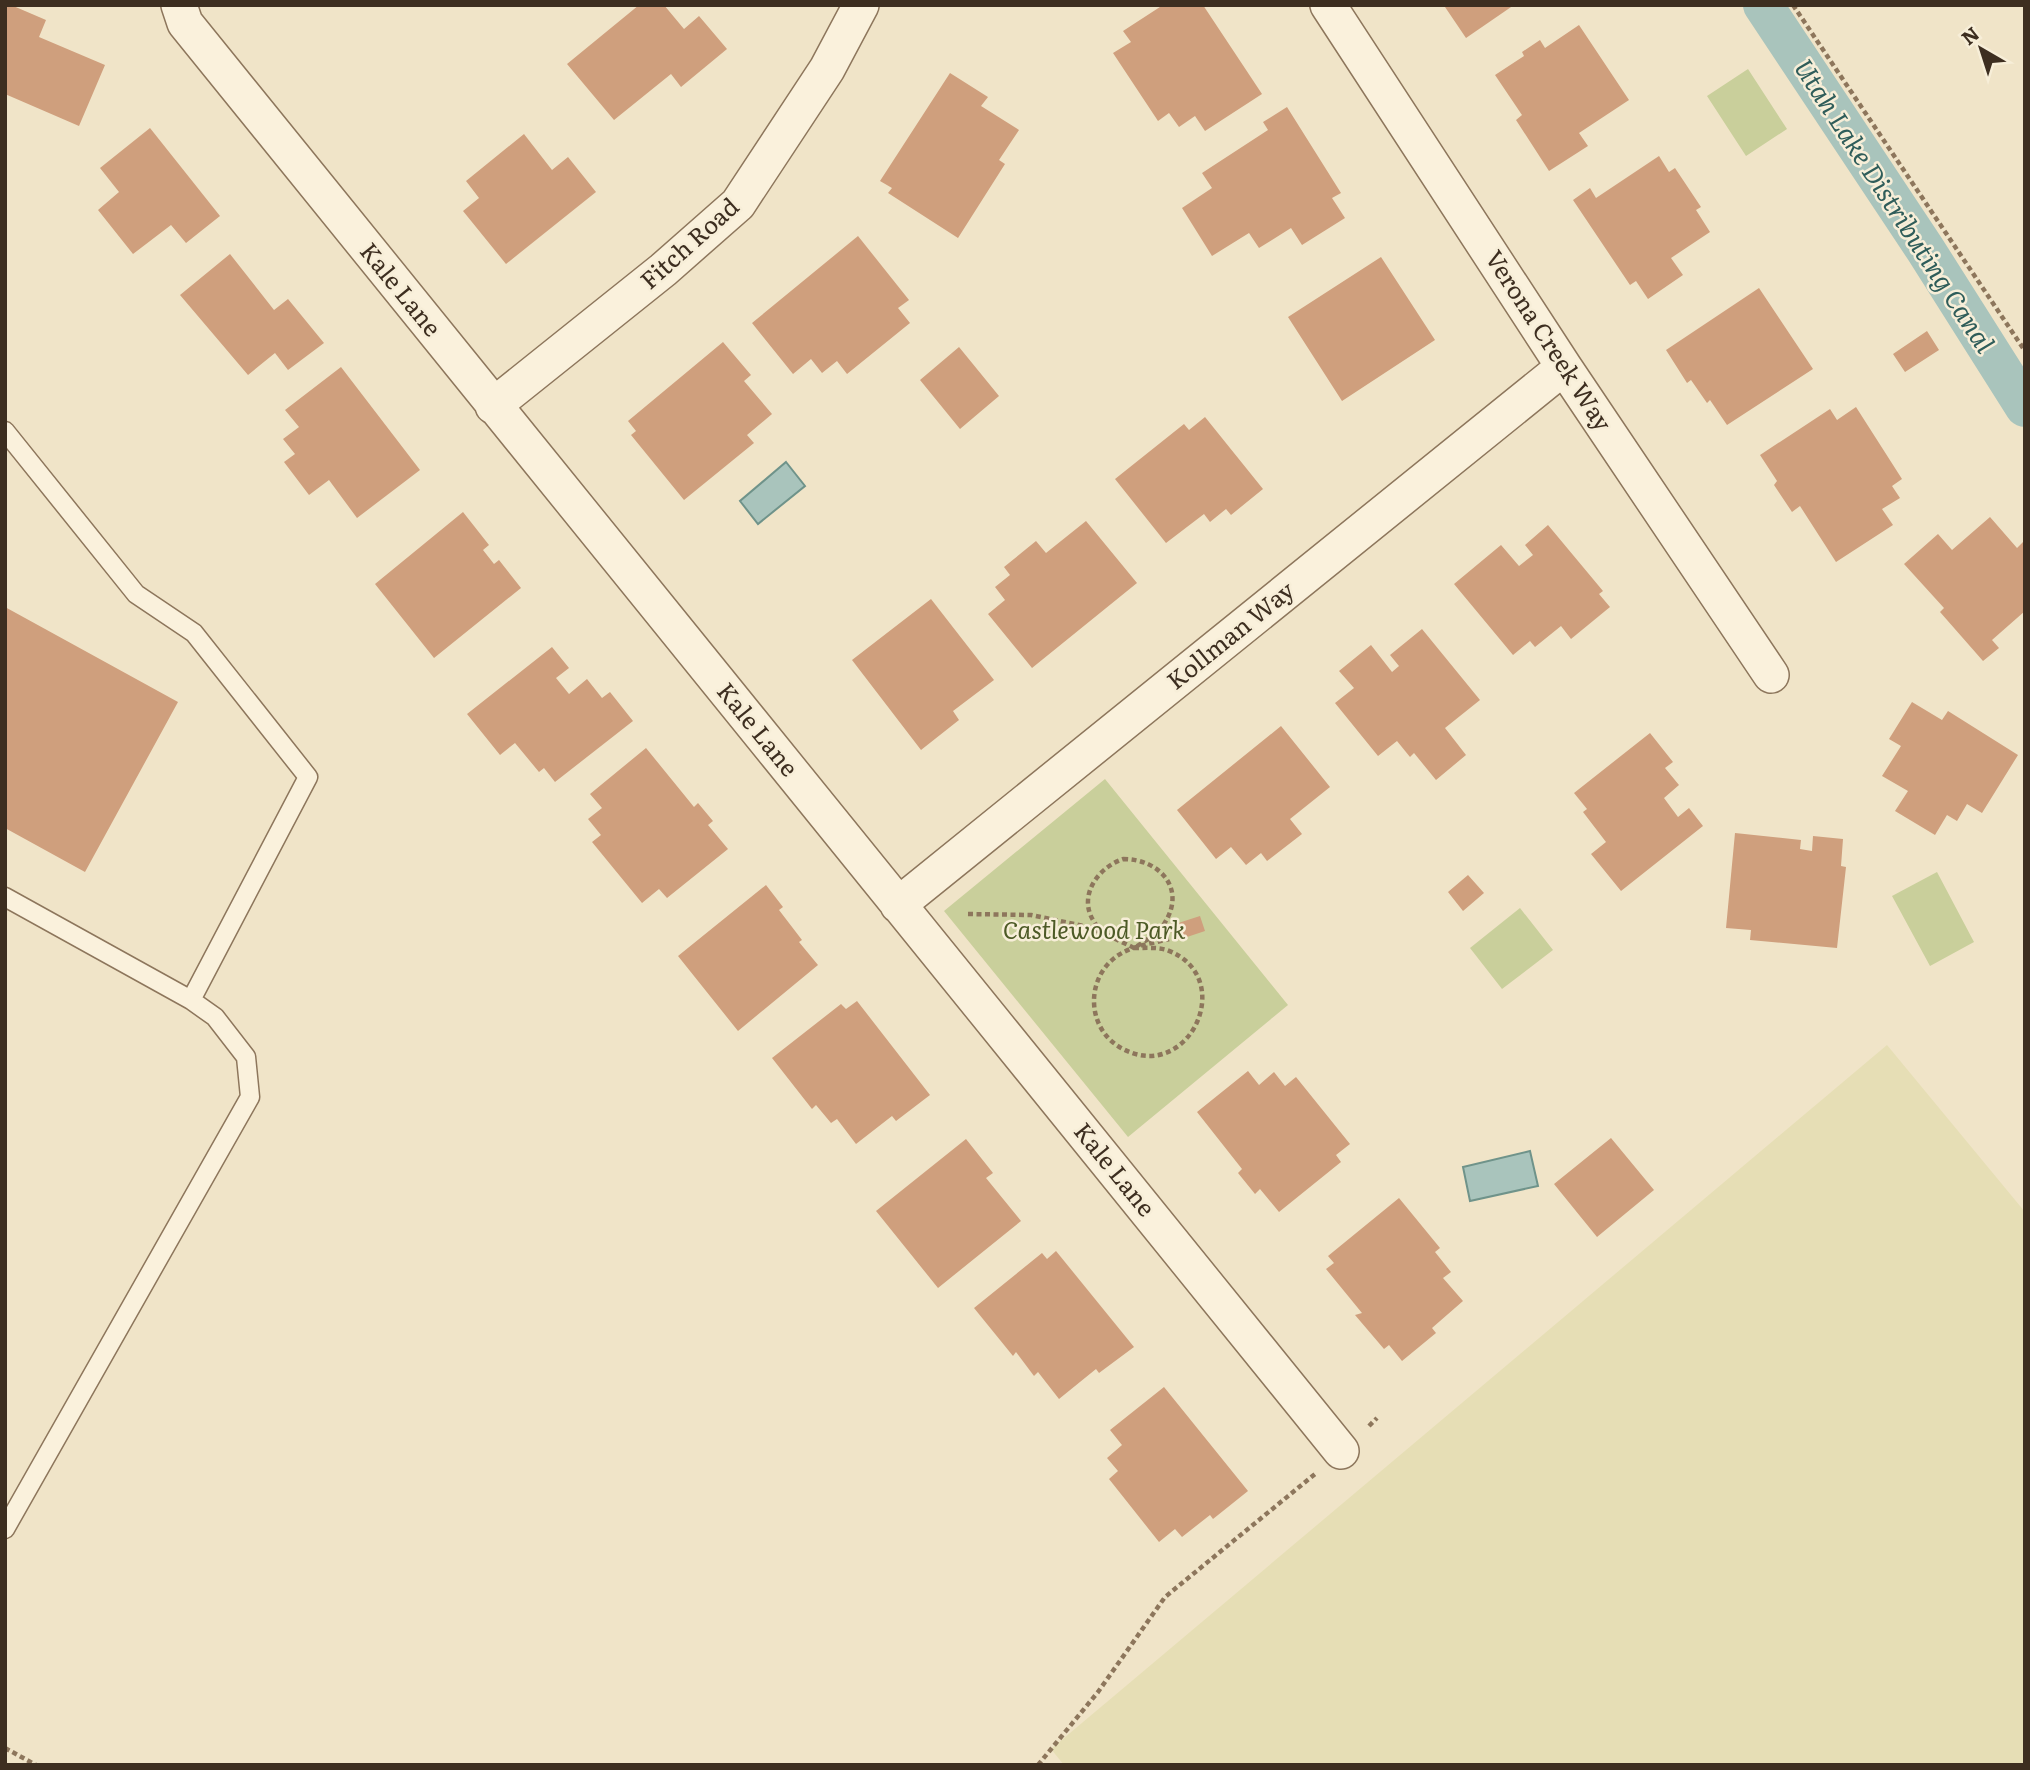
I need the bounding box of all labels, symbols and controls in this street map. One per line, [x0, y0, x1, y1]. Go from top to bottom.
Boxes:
north arrow [1946, 14, 2016, 84]
text: N [1955, 19, 1985, 51]
water label: Utah Lake Distributing Canal [1786, 50, 2006, 360]
street label: Fitch Road [631, 188, 746, 296]
street label: Kale Lane [353, 234, 451, 343]
street label: Verona Creek Way [1478, 242, 1622, 437]
street label: Kollman Way [1158, 572, 1301, 697]
street label: Kale Lane [710, 674, 808, 783]
park label: Castlewood Park [1003, 911, 1186, 946]
street label: Kale Lane [1067, 1114, 1165, 1223]

